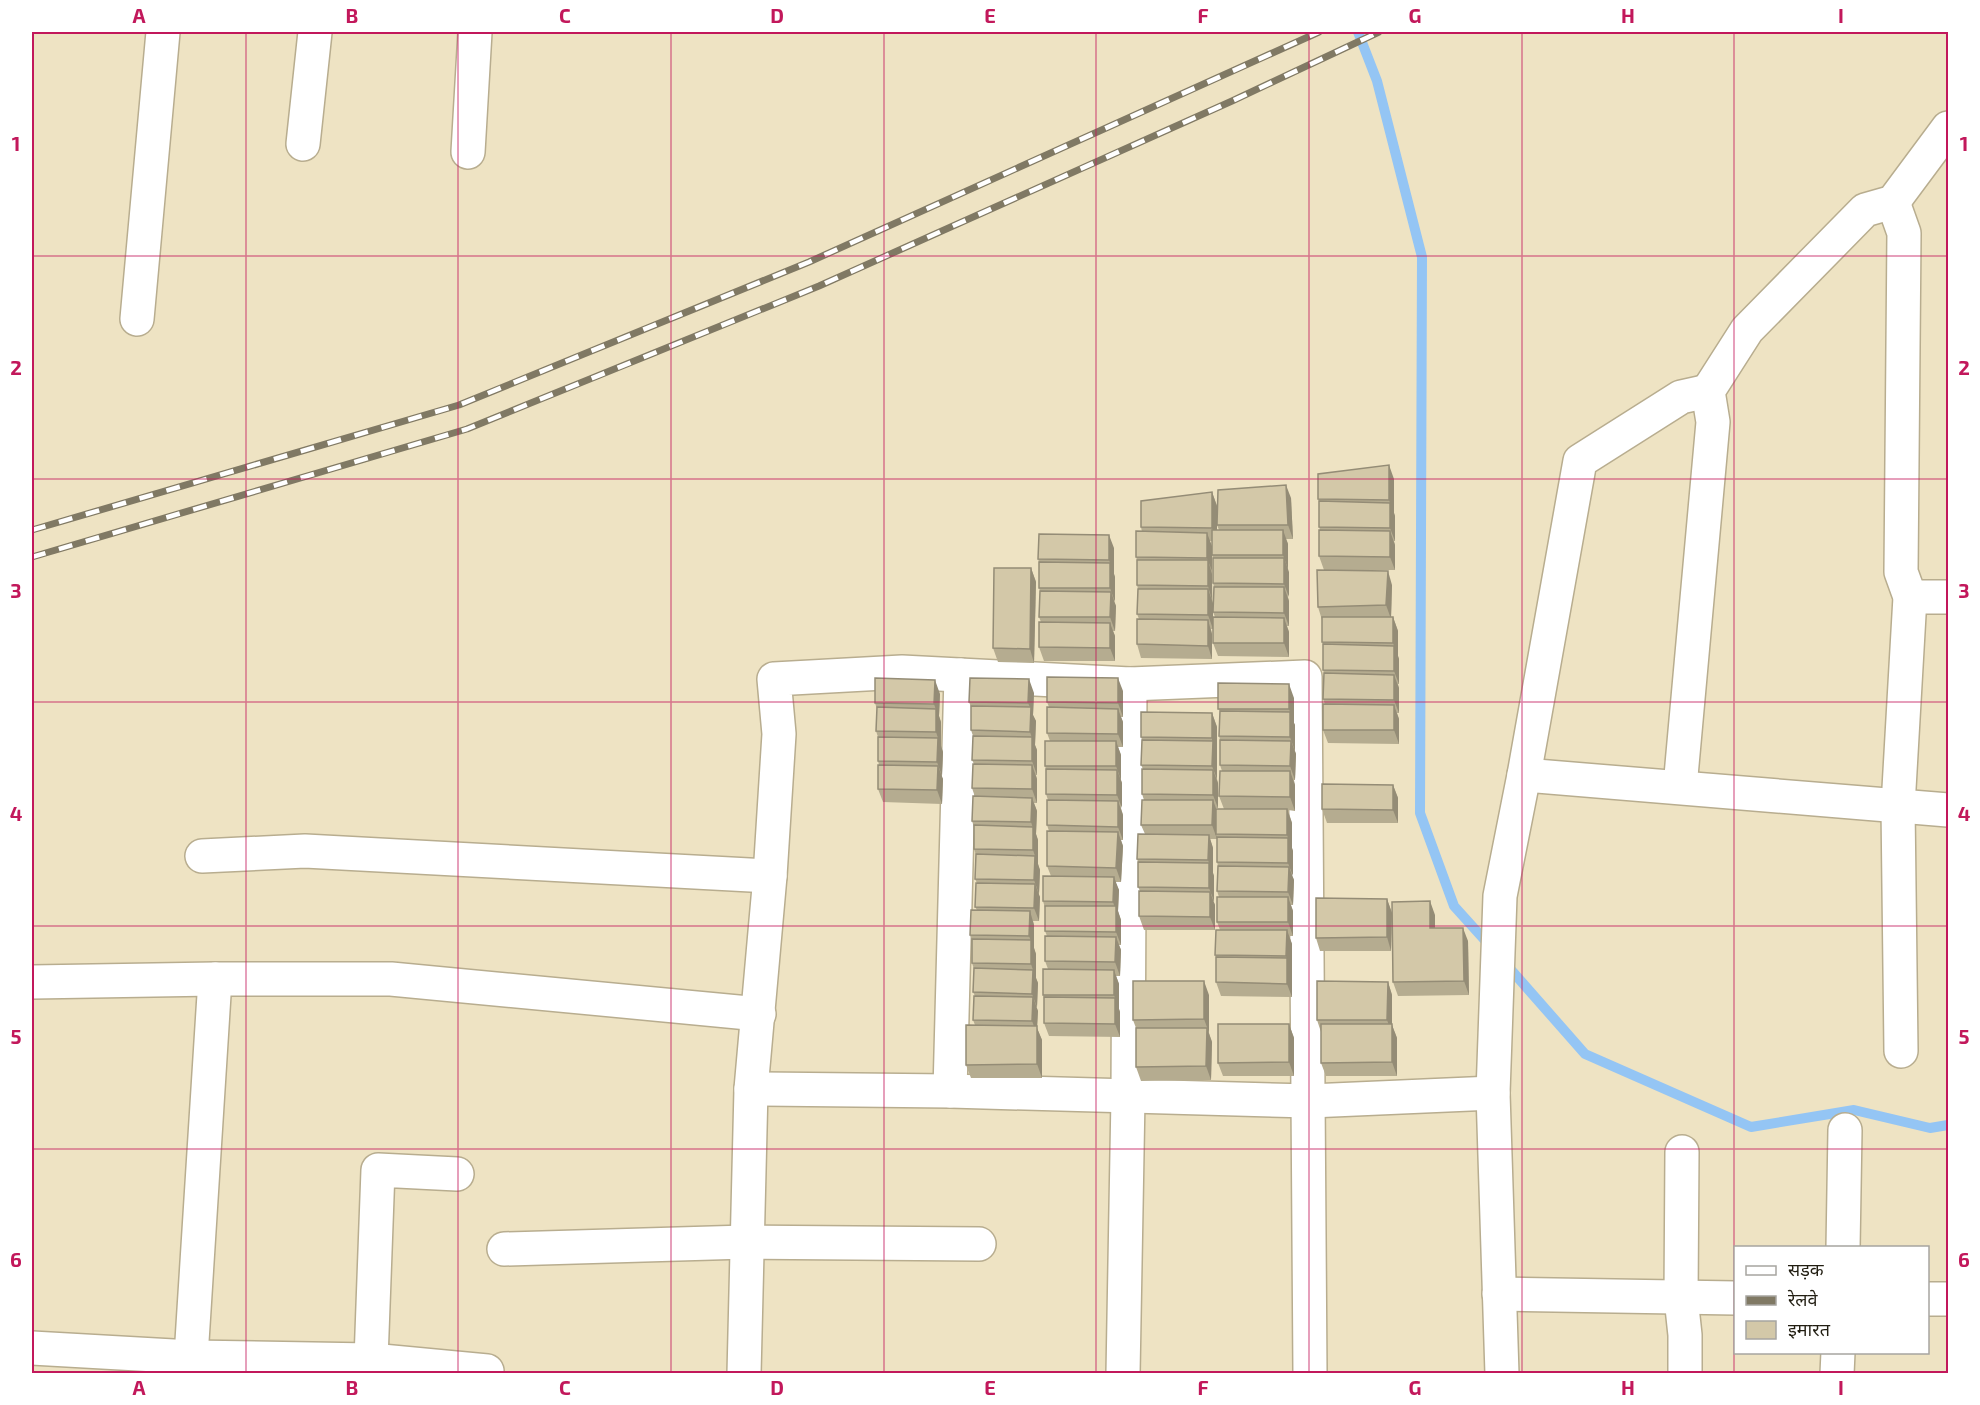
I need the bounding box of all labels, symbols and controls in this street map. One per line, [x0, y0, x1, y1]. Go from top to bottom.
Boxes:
text: A [132, 3, 146, 27]
text: B [346, 3, 358, 27]
text: C [559, 3, 571, 27]
text: D [770, 3, 784, 27]
text: E [984, 3, 996, 27]
text: F [1197, 3, 1209, 27]
text: G [1409, 3, 1421, 27]
text: H [1621, 3, 1635, 27]
text: I [1838, 3, 1844, 27]
text: 1 [12, 131, 20, 155]
text: 1 [1960, 131, 1968, 155]
text: 2 [10, 355, 22, 379]
text: 2 [1958, 355, 1970, 379]
text: 3 [10, 578, 22, 602]
text: 3 [1958, 578, 1970, 602]
text: 4 [10, 801, 23, 825]
text: 4 [1958, 801, 1971, 825]
text: 5 [10, 1024, 22, 1048]
text: 5 [1958, 1024, 1970, 1048]
legend [1734, 1246, 1929, 1354]
text: 6 [10, 1247, 22, 1271]
text: 6 [1958, 1247, 1970, 1271]
text: सड़क [1788, 1258, 1825, 1280]
text: रेलवे [1787, 1288, 1819, 1310]
text: इमारत [1788, 1318, 1831, 1340]
text: A [132, 1375, 146, 1399]
text: B [346, 1375, 358, 1399]
text: C [559, 1375, 571, 1399]
text: D [770, 1375, 784, 1399]
text: E [984, 1375, 996, 1399]
text: F [1197, 1375, 1209, 1399]
text: G [1409, 1375, 1421, 1399]
text: H [1621, 1375, 1635, 1399]
text: I [1838, 1375, 1844, 1399]

